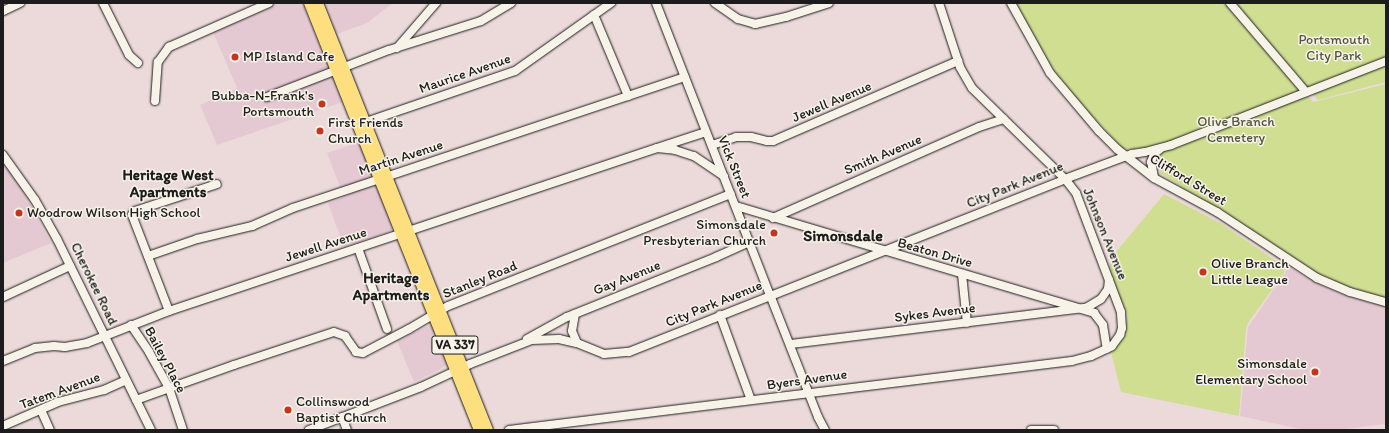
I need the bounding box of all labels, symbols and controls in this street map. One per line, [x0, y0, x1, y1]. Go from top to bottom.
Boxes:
park label: Portsmouth City Park [1298, 32, 1370, 64]
place label: MP Island Cafe [243, 49, 335, 65]
street label: Maurice Avenue [417, 51, 513, 97]
marker: MP Island Cafe [230, 52, 240, 62]
street label: Jewell Avenue [790, 78, 874, 126]
place label: Bubba-N-Frank's Portsmouth [211, 88, 314, 120]
marker: Bubba-N-Frank's Portsmouth [317, 99, 327, 109]
park label: Olive Branch Cemetery [1197, 114, 1275, 146]
place label: First Friends Church [328, 115, 403, 148]
marker: First Friends Church [315, 126, 325, 136]
street label: Smith Avenue [842, 131, 924, 179]
street label: Vick Street [714, 133, 754, 201]
street label: Martin Avenue [357, 136, 445, 180]
street label: Clifford Street [1146, 150, 1230, 210]
street label: City Park Avenue [965, 158, 1065, 212]
district label: Heritage West Apartments [123, 166, 213, 201]
street label: Johnson Avenue [1079, 186, 1131, 282]
place label: Woodrow Wilson High School [27, 205, 200, 221]
marker: Woodrow Wilson High School [14, 208, 24, 218]
place label: Simonsdale Presbyterian Church [643, 217, 766, 250]
street label: Jewell Avenue [283, 224, 369, 266]
district label: Simonsdale [803, 226, 883, 246]
marker: Simonsdale Presbyterian Church [769, 228, 779, 238]
street label: Beaton Drive [896, 234, 974, 272]
street label: Cherokee Road [67, 240, 121, 328]
place label: Olive Branch Little League [1211, 256, 1288, 288]
street label: Gay Avenue [591, 257, 663, 299]
street label: Stanley Road [441, 258, 519, 302]
marker: Olive Branch Little League [1198, 267, 1208, 277]
district label: Heritage Apartments [353, 269, 429, 304]
street label: City Park Avenue [664, 277, 764, 331]
street label: Sykes Avenue [894, 300, 976, 326]
street label: Bailey Place [141, 324, 189, 396]
road number: VA 337 [431, 334, 479, 356]
place label: Simonsdale Elementary School [1195, 356, 1307, 388]
street label: Byers Avenue [766, 366, 848, 394]
marker: Simonsdale Elementary School [1310, 367, 1320, 377]
street label: Tatem Avenue [18, 369, 102, 413]
place label: Collinswood Baptist Church [296, 394, 387, 426]
marker: Collinswood Baptist Church [283, 405, 293, 415]

